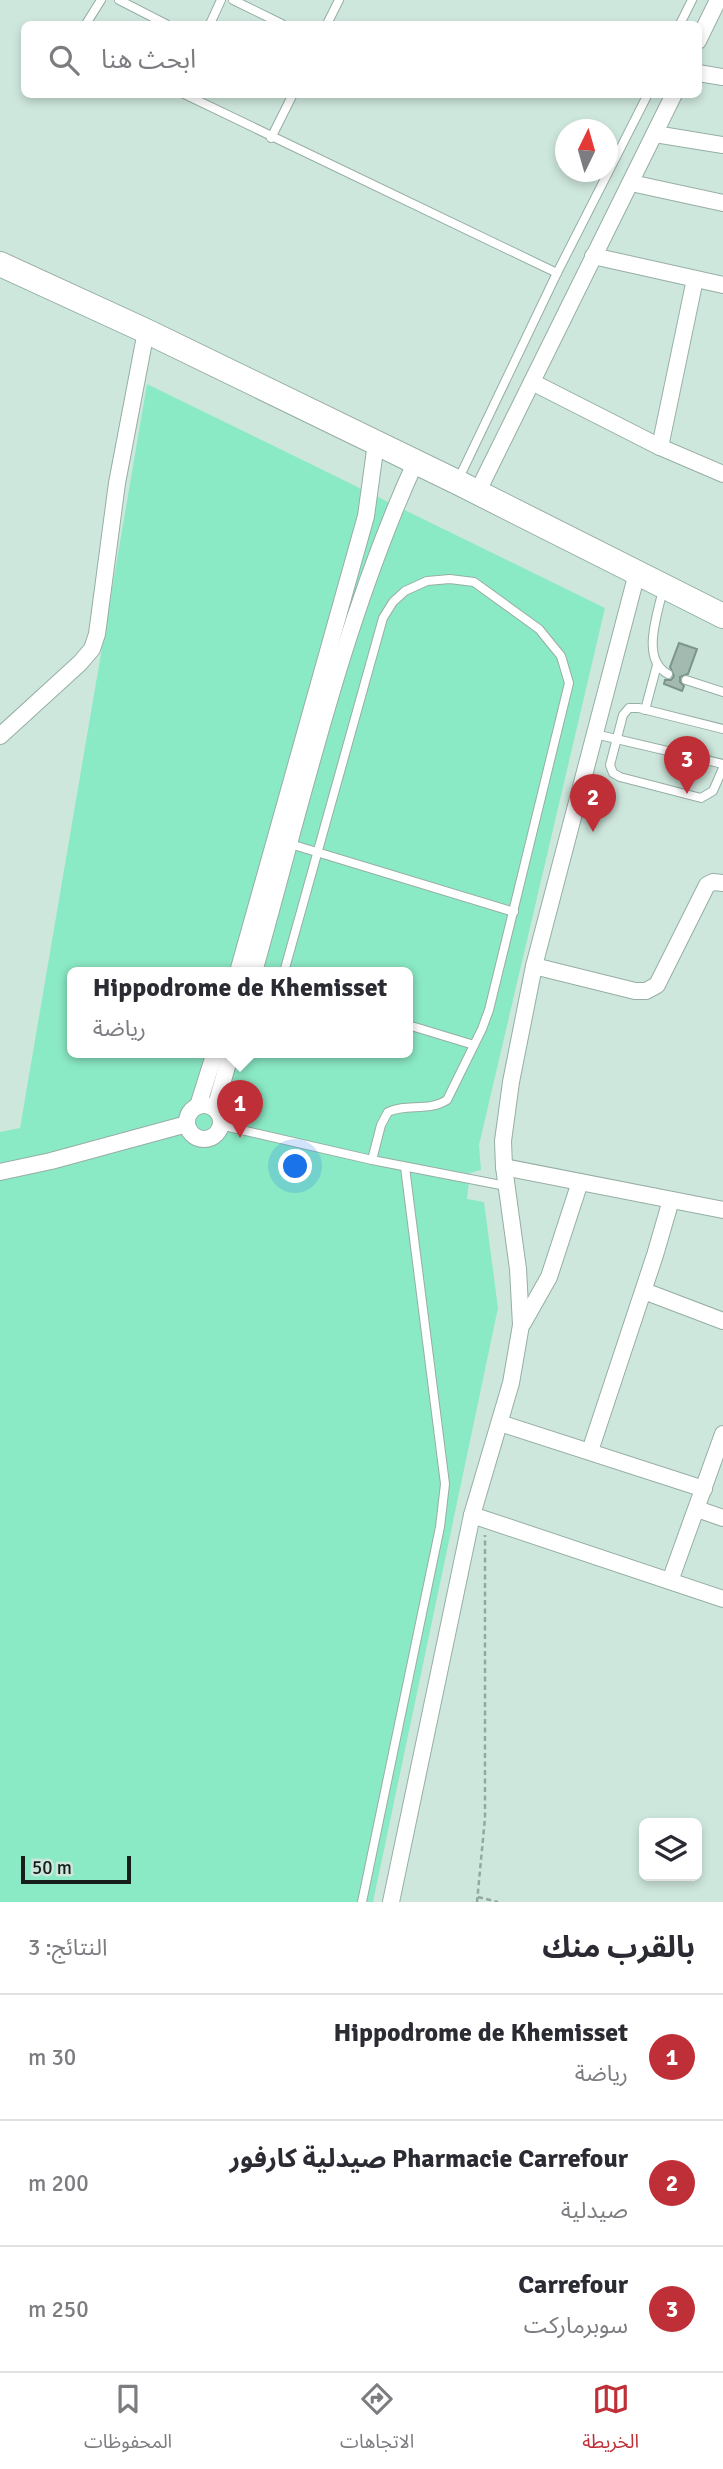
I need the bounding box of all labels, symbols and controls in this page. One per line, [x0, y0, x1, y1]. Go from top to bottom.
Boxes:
search box [21, 21, 702, 98]
icon: search [45, 41, 83, 79]
text: ابحث هنا [101, 44, 196, 76]
north arrow [555, 119, 618, 182]
pin: 3 [664, 736, 710, 794]
pin: 2 [570, 774, 616, 832]
popup [67, 967, 413, 1058]
text: Hippodrome de Khemisset [93, 972, 387, 1004]
text: رياضة [93, 1014, 146, 1043]
pin: 1 [217, 1080, 263, 1138]
your location [278, 1149, 312, 1183]
map controls [639, 1818, 702, 1881]
button: layers [639, 1818, 702, 1881]
scale bar [21, 1853, 131, 1885]
text: 50 m [32, 1856, 72, 1880]
text: بالقرب منك [542, 1929, 695, 1966]
text: النتائج: 3 [28, 1933, 107, 1962]
text: Hippodrome de Khemisset [333, 2017, 628, 2049]
text: 30 m [28, 2043, 76, 2072]
text: 1 [666, 2043, 678, 2072]
text: رياضة [575, 2059, 628, 2088]
text: Pharmacie Carrefour صيدلية كارفور [230, 2143, 628, 2175]
text: 200 m [28, 2169, 89, 2198]
text: 2 [666, 2169, 678, 2198]
text: صيدلية [561, 2196, 628, 2225]
text: Carrefour [518, 2269, 628, 2301]
text: 250 m [28, 2295, 89, 2324]
text: 3 [666, 2295, 678, 2324]
text: سوبرماركت [524, 2311, 628, 2340]
tab: المحفوظات [84, 2380, 172, 2462]
tab: الاتجاهات [340, 2380, 414, 2462]
tab: الخريطة [582, 2380, 639, 2462]

